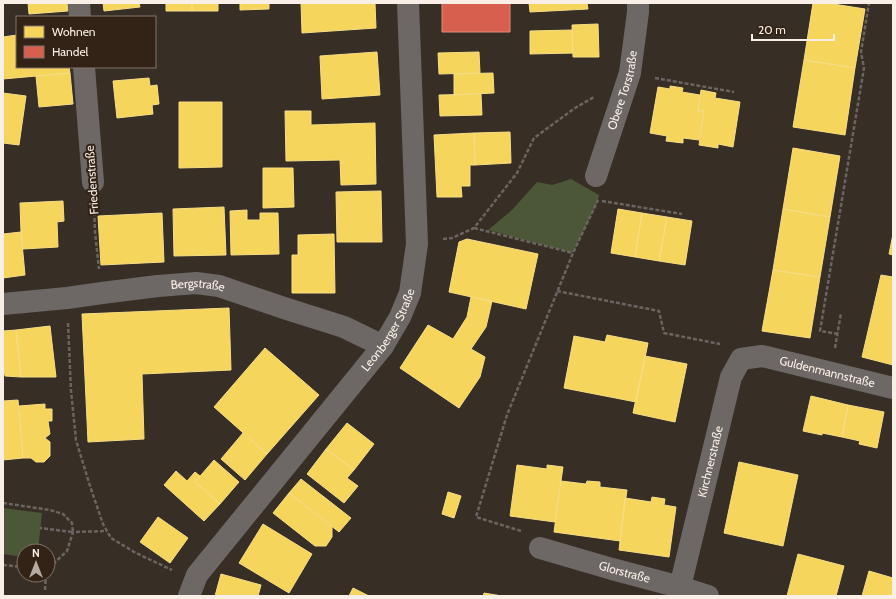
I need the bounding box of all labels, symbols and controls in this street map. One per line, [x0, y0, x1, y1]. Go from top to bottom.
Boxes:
legend [16, 16, 156, 68]
scale bar [752, 16, 834, 42]
text: 20 m [758, 22, 786, 37]
text: Wohnen [52, 24, 96, 39]
text: Handel [52, 44, 89, 59]
street label: Obere Torstraße [604, 50, 640, 132]
street label: Friedenstraße [82, 145, 101, 215]
street label: Bergstraße [170, 275, 227, 295]
street label: Leonberger Straße [358, 288, 417, 374]
street label: Guldenmannstraße [778, 353, 877, 390]
street label: Kirchnerstraße [694, 424, 726, 499]
north arrow [16, 543, 56, 583]
text: N [32, 546, 40, 560]
street label: Glorstraße [597, 558, 652, 586]

